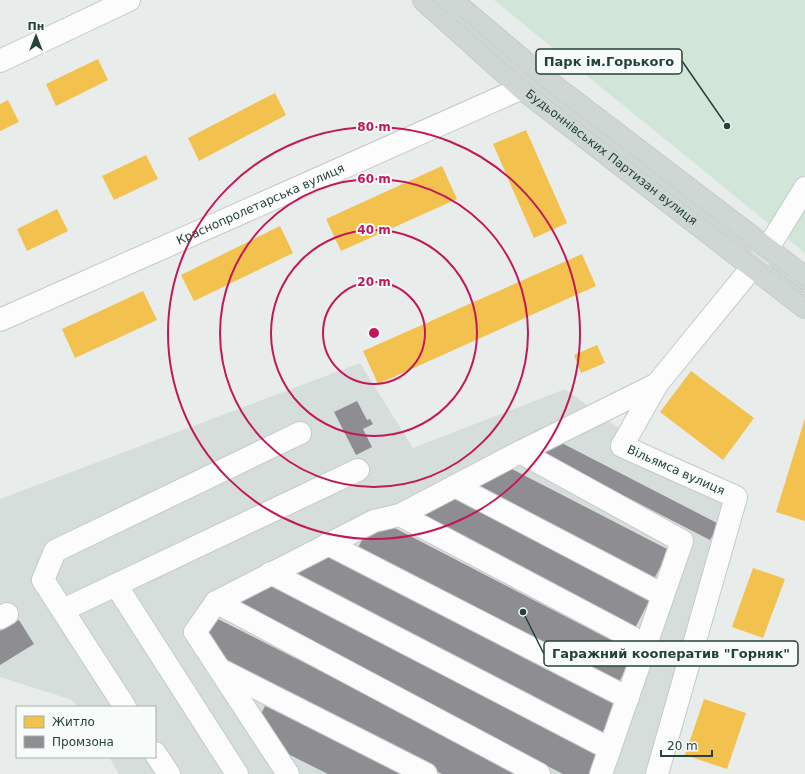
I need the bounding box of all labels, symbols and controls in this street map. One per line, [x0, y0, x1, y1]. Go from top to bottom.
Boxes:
north arrow [16, 16, 56, 56]
text: Пн [28, 20, 44, 33]
callout: Парк iм.Горького [536, 49, 682, 74]
text: Парк iм.Горького [544, 54, 674, 69]
street label: Будьоннівських Партизан вулиця [523, 87, 700, 228]
text: 80 m [357, 120, 391, 134]
street label: Краснопролетарська вулиця [174, 161, 347, 248]
text: 60 m [357, 172, 391, 186]
text: 40 m [357, 223, 391, 237]
text: 20 m [357, 275, 391, 289]
centre of rings [367, 326, 381, 340]
street label: Вільямса вулиця [625, 442, 727, 498]
callout: Гаражний кооператив "Горняк" [544, 641, 798, 666]
text: Гаражний кооператив "Горняк" [552, 646, 790, 661]
legend [16, 706, 156, 758]
text: Житло [52, 715, 95, 729]
scale bar [661, 732, 712, 758]
text: Промзона [52, 735, 114, 749]
text: 20 m [667, 739, 698, 753]

